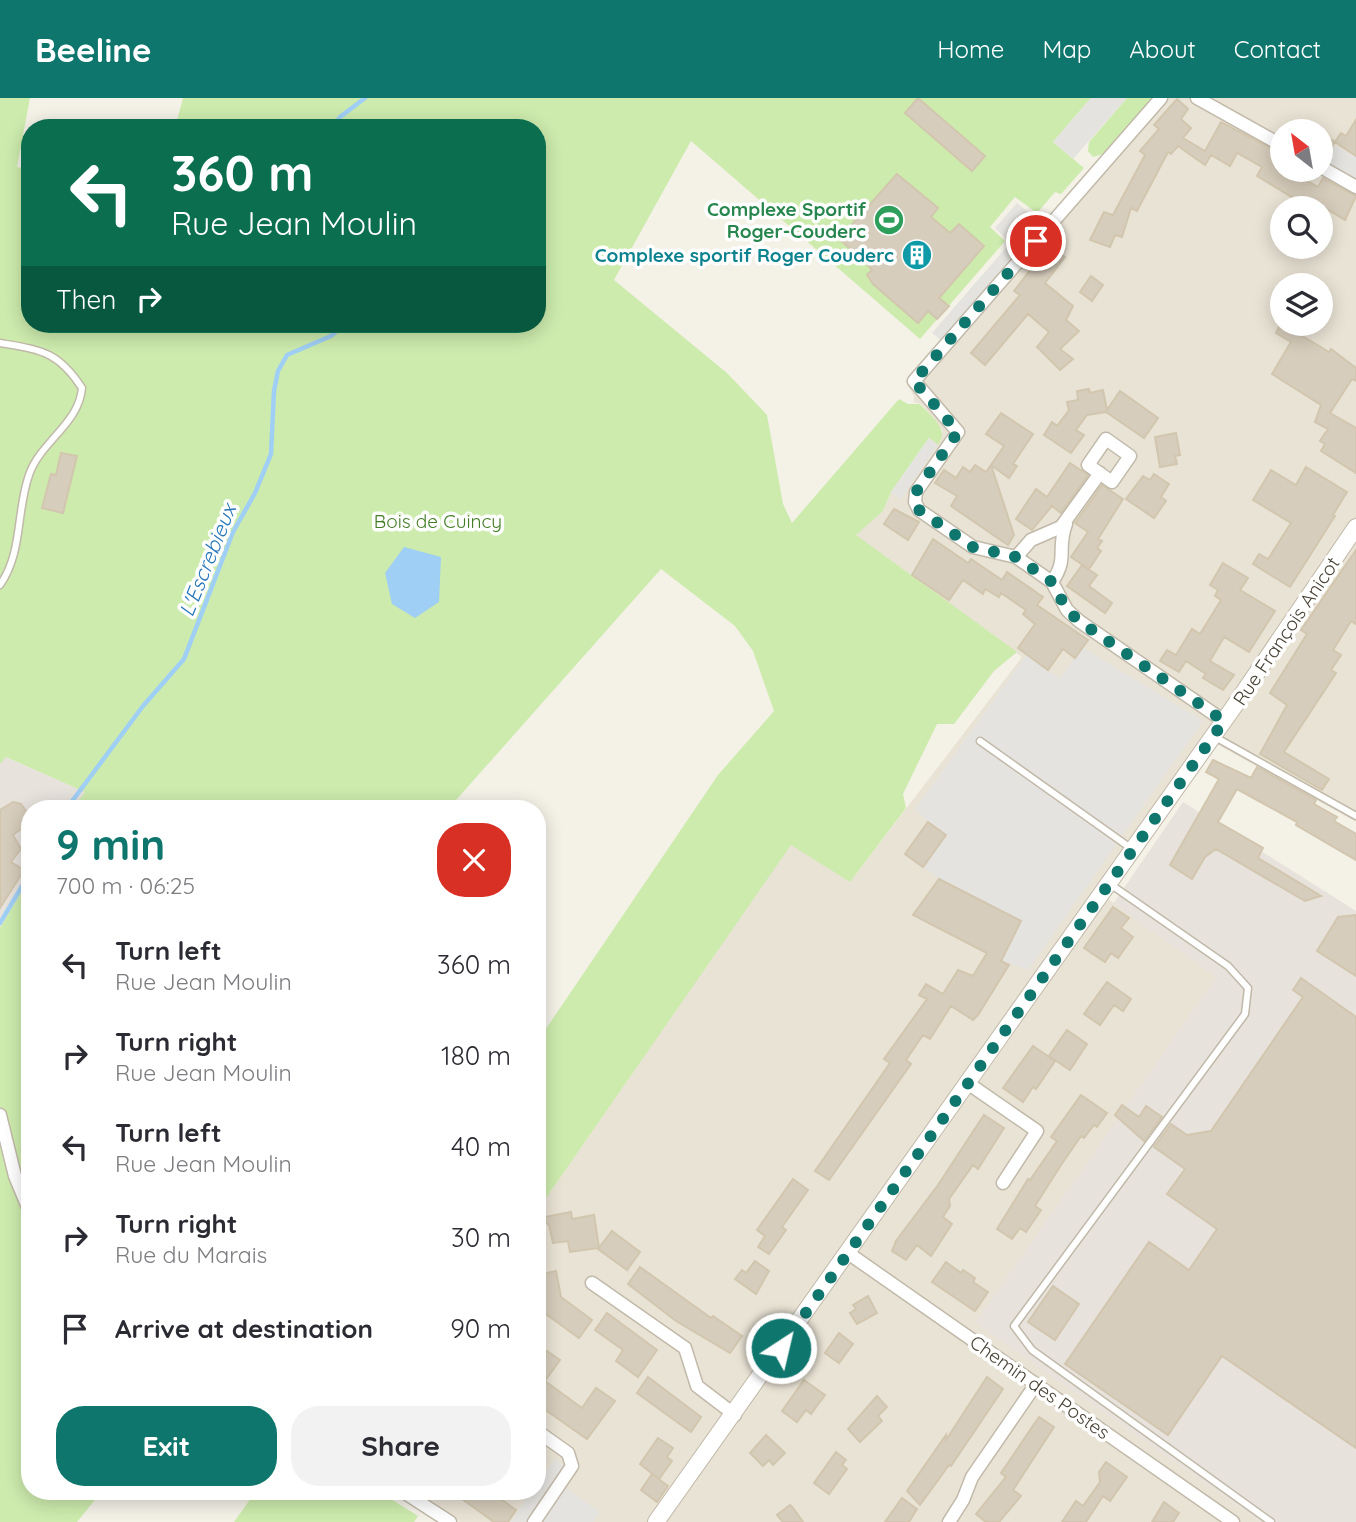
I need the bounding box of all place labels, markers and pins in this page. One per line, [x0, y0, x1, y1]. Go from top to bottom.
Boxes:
place label: Complexe Sportif Roger-Couderc [707, 197, 867, 243]
sports icon: Complexe Sportif Roger-Couderc [872, 203, 906, 237]
pin [1006, 211, 1066, 271]
building icon: Complexe sportif Roger Couderc [900, 238, 934, 272]
place label: Complexe sportif Roger Couderc [595, 243, 894, 267]

